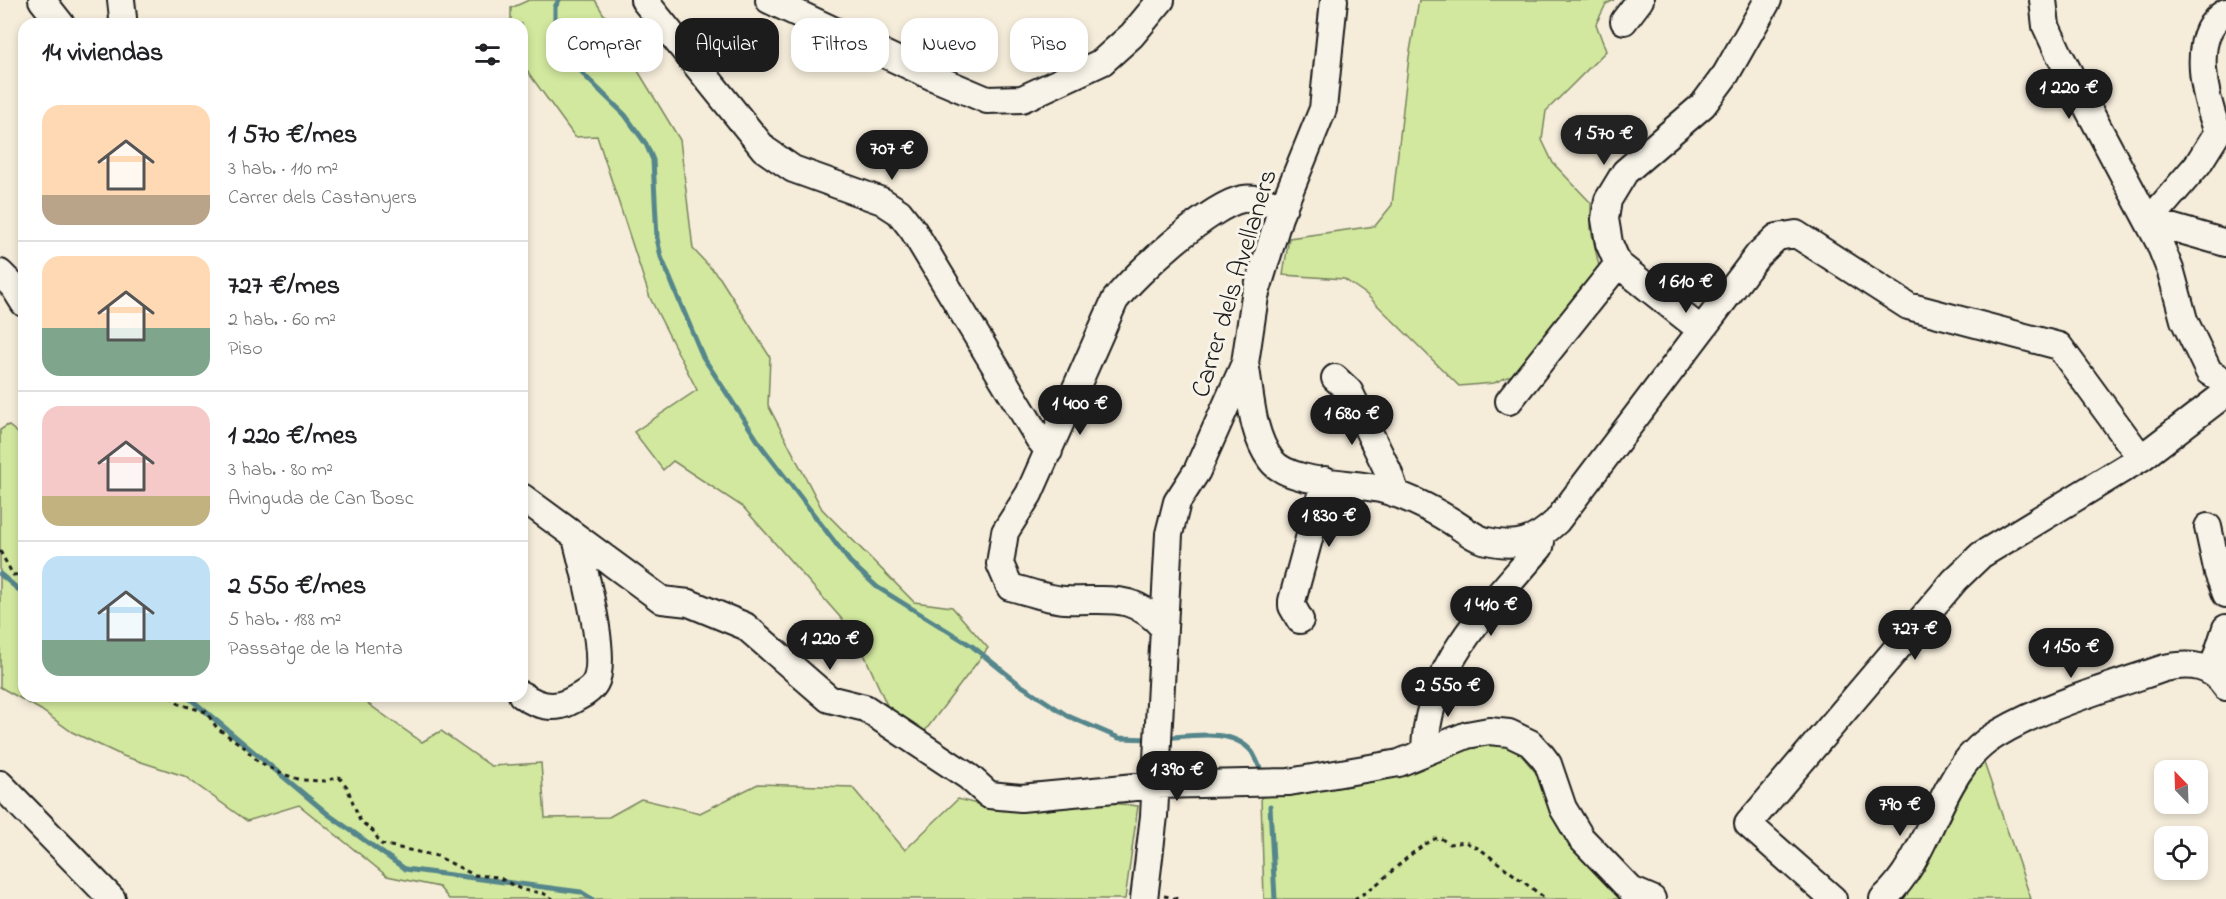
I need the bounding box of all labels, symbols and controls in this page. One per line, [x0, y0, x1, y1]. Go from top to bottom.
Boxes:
chip: Comprar [546, 18, 663, 72]
chip: Alquilar [675, 18, 779, 72]
chip: Filtros [791, 18, 889, 72]
chip: Nuevo [901, 18, 998, 72]
chip: Piso [1010, 18, 1088, 72]
text: 14 viviendas [42, 35, 163, 73]
icon: filters [471, 38, 504, 71]
pin: 1 220 € [2014, 69, 2124, 120]
text: 1 220 € [2040, 74, 2098, 103]
pin: 1 570 € [1549, 115, 1659, 166]
text: 1 570 €/mes [228, 117, 357, 155]
text: 1 570 € [1575, 120, 1633, 149]
icon: home [90, 129, 162, 201]
pin: 707 € [850, 130, 934, 181]
text: 707 € [870, 135, 914, 164]
text: 3 hab. · 110 m² [228, 155, 338, 184]
street label: Carrer dels Avellaners [1182, 165, 1289, 403]
text: Carrer dels Castanyers [228, 184, 417, 213]
pin: 1 610 € [1631, 263, 1741, 314]
text: 727 €/mes [228, 268, 340, 306]
text: 1 610 € [1659, 268, 1713, 297]
icon: home [90, 280, 162, 352]
text: 2 hab. · 60 m² [228, 306, 336, 335]
text: Piso [228, 335, 263, 364]
pin: 1 400 € [1025, 385, 1135, 436]
text: 1 400 € [1052, 390, 1108, 419]
pin: 1 680 € [1297, 395, 1407, 446]
text: 1 680 € [1324, 400, 1380, 429]
text: 1 220 €/mes [228, 418, 358, 456]
icon: home [90, 430, 162, 502]
text: 3 hab. · 80 m² [228, 456, 333, 485]
text: Avinguda de Can Bosc [228, 485, 414, 514]
pin: 1 830 € [1274, 497, 1384, 548]
text: 1 830 € [1302, 502, 1356, 531]
text: 2 550 €/mes [228, 568, 366, 606]
icon: home [90, 580, 162, 652]
pin: 1 410 € [1436, 586, 1546, 637]
text: 1 410 € [1464, 591, 1518, 620]
text: 5 hab. · 188 m² [228, 606, 341, 635]
pin: 727 € [1873, 610, 1957, 661]
text: 727 € [1892, 615, 1938, 644]
pin: 1 220 € [775, 620, 885, 671]
text: 1 220 € [801, 625, 859, 654]
pin: 1 150 € [2016, 628, 2126, 679]
text: 1 150 € [2043, 633, 2099, 662]
text: Passatge de la Menta [228, 635, 403, 664]
pin: 2 550 € [1393, 667, 1503, 718]
text: 2 550 € [1415, 672, 1481, 701]
pin: 1 390 € [1122, 751, 1232, 802]
text: 1 390 € [1150, 756, 1204, 785]
north arrow [2154, 760, 2208, 814]
map controls [2154, 760, 2208, 880]
pin: 790 € [1858, 786, 1942, 837]
text: 790 € [1879, 791, 1921, 820]
button: locate [2154, 826, 2208, 880]

